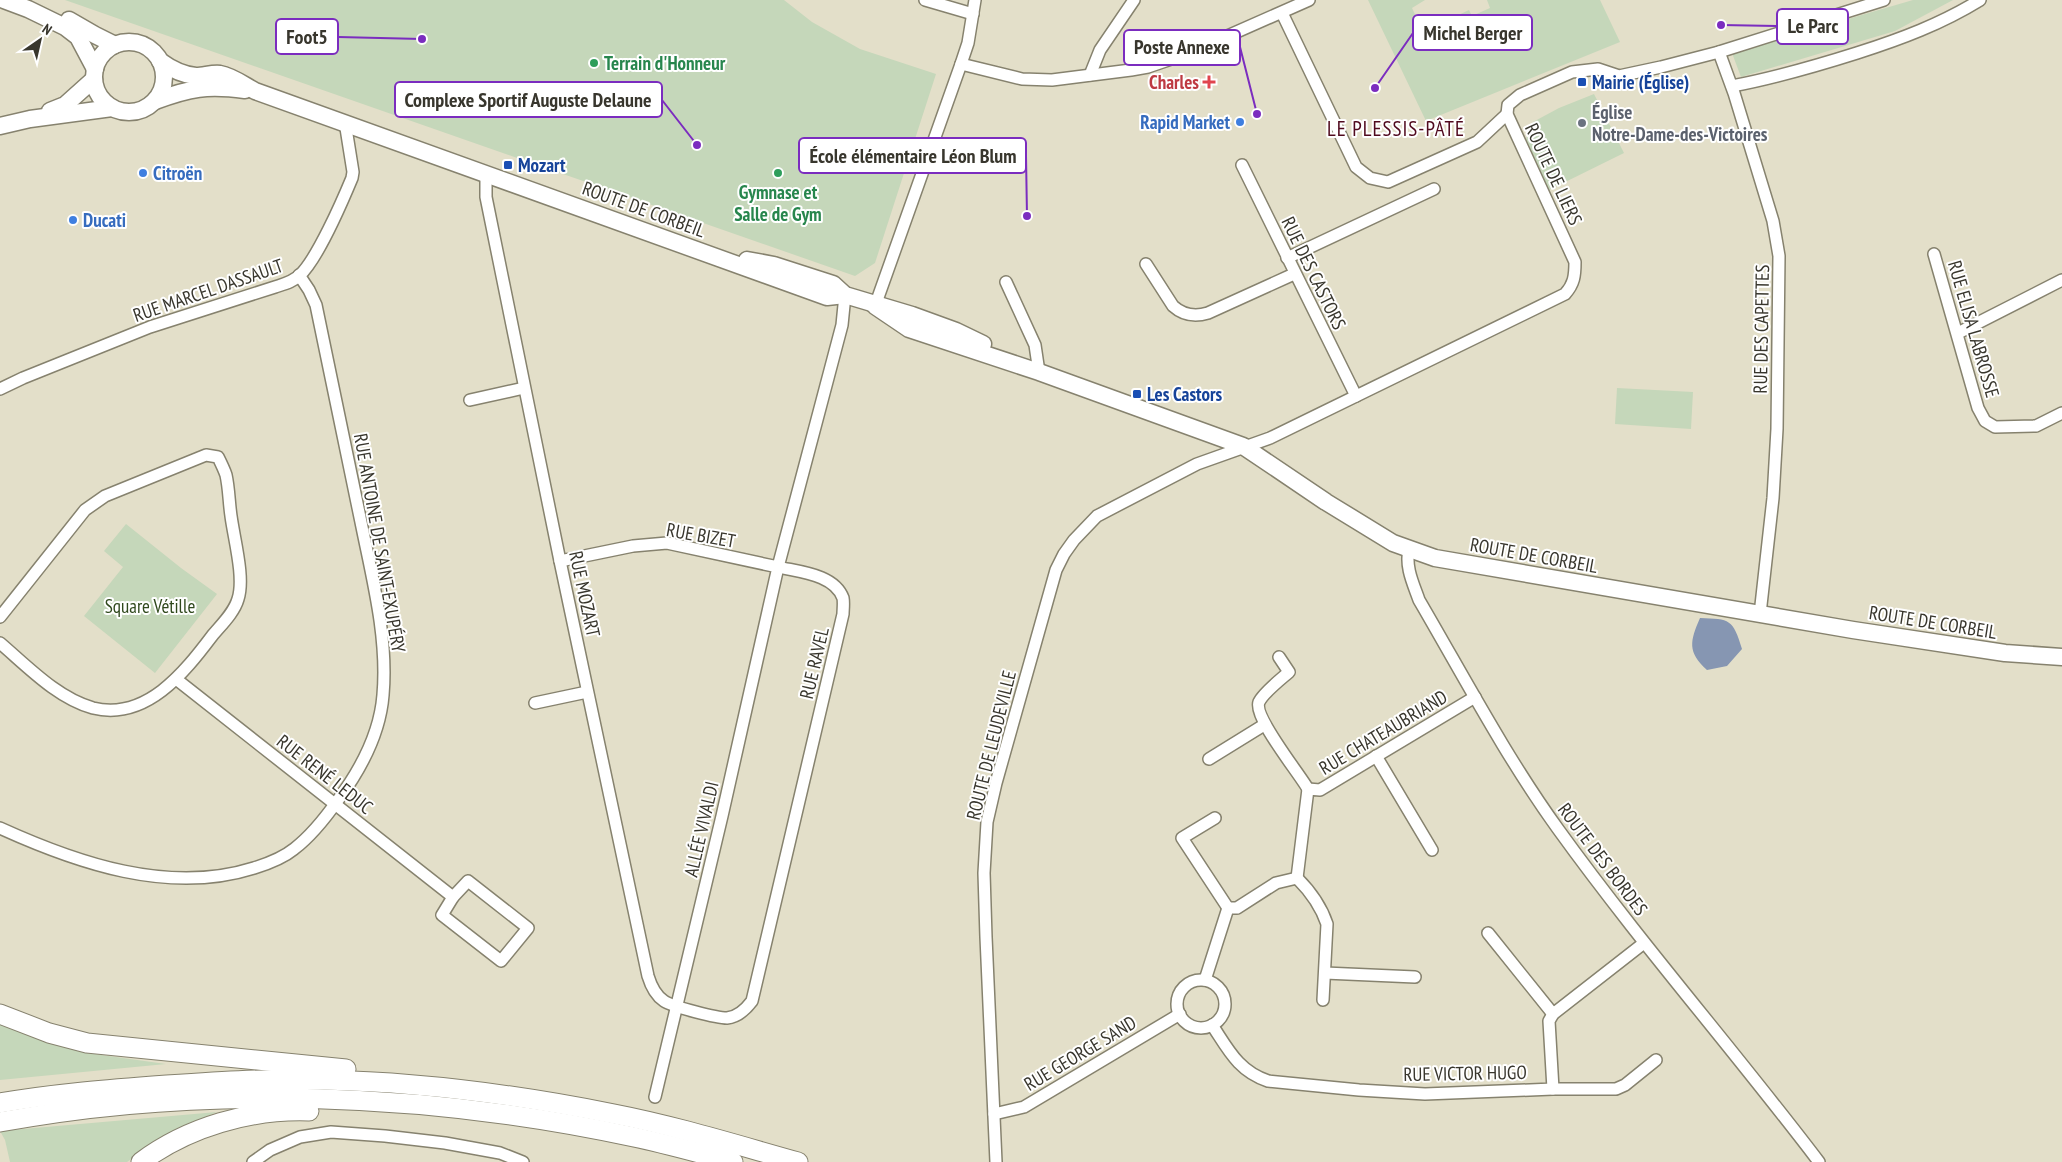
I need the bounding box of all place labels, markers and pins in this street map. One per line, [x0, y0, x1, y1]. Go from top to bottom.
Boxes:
callout: Le Parc [1777, 9, 1848, 44]
callout: Michel Berger [1413, 15, 1532, 50]
callout: Foot5 [276, 19, 338, 54]
callout: Poste Annexe [1124, 30, 1240, 65]
place label: Terrain d'Honneur [604, 51, 726, 75]
marker: Terrain d'Honneur [588, 57, 600, 69]
place label: Charles [1149, 70, 1199, 94]
place label: Mairie (Église) [1592, 70, 1689, 94]
marker: Charles [1203, 76, 1215, 88]
marker: Mairie (Église) [1576, 76, 1588, 88]
callout: Complexe Sportif Auguste Delaune [395, 82, 662, 117]
place label: Église Notre-Dame-des-Victoires [1592, 100, 1768, 146]
place label: Rapid Market [1140, 110, 1230, 134]
marker: Rapid Market [1234, 116, 1246, 128]
marker: Église Notre-Dame-des-Victoires [1576, 117, 1588, 129]
callout: École élémentaire Léon Blum [799, 138, 1026, 173]
place label: Mozart [518, 153, 566, 177]
marker: Mozart [502, 159, 514, 171]
place label: Citroën [153, 161, 202, 185]
marker: Citroën [137, 167, 149, 179]
marker: Gymnase et Salle de Gym [772, 167, 784, 179]
place label: Gymnase et Salle de Gym [734, 180, 822, 226]
place label: Ducati [83, 208, 126, 232]
marker: Ducati [67, 214, 79, 226]
place label: Les Castors [1147, 382, 1223, 406]
marker: Les Castors [1131, 388, 1143, 400]

